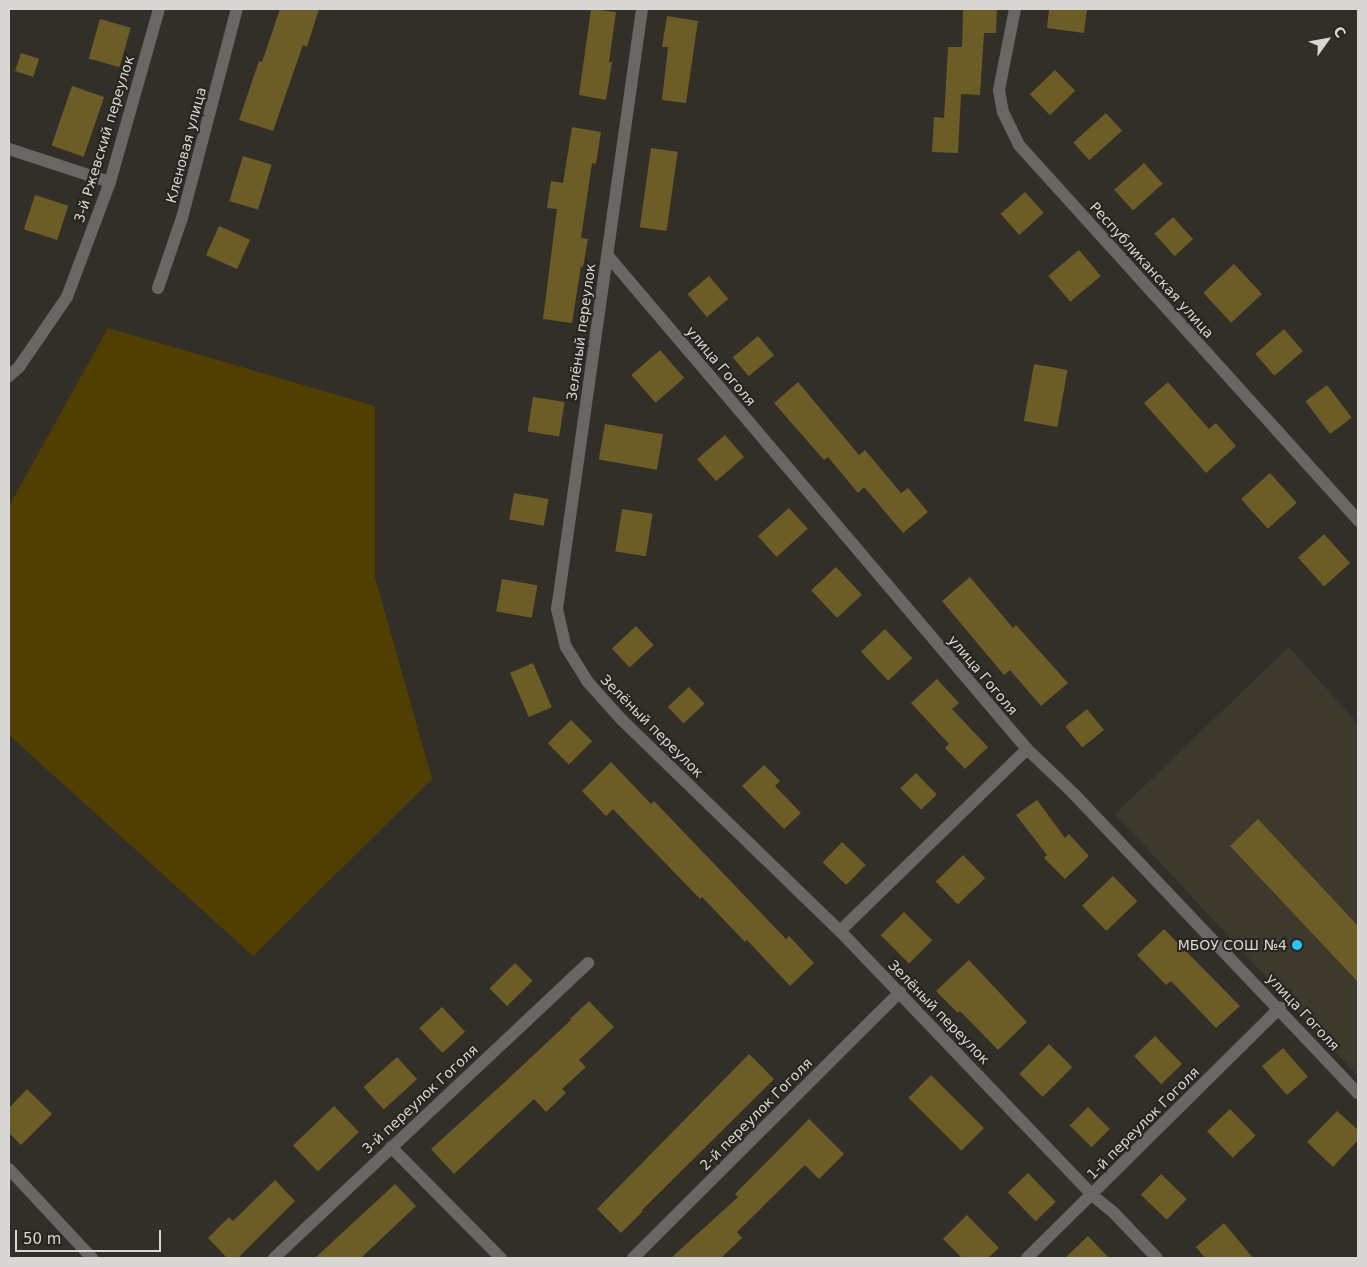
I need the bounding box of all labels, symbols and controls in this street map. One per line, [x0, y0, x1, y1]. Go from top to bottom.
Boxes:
north arrow [1302, 15, 1352, 65]
text: С [1330, 23, 1349, 41]
street label: 3-й Ржевский переулок [71, 53, 137, 225]
street label: Кленовая улица [162, 85, 210, 205]
street label: Республиканская улица [1087, 199, 1217, 341]
street label: Зелёный переулок [563, 262, 599, 402]
street label: улица Гоголя [683, 323, 759, 409]
street label: улица Гоголя [945, 632, 1021, 718]
street label: Зелёный переулок [597, 671, 707, 781]
place label: МБОУ СОШ №4 [1178, 937, 1287, 953]
marker: МБОУ СОШ №4 [1291, 939, 1303, 951]
street label: Зелёный переулок [885, 956, 993, 1068]
street label: улица Гоголя [1263, 970, 1343, 1054]
street label: 3-й переулок Гоголя [359, 1041, 481, 1157]
street label: 2-й переулок Гоголя [696, 1054, 816, 1174]
street label: 1-й переулок Гоголя [1083, 1063, 1203, 1183]
scale bar [18, 1220, 164, 1252]
text: 50 m [23, 1230, 61, 1248]

